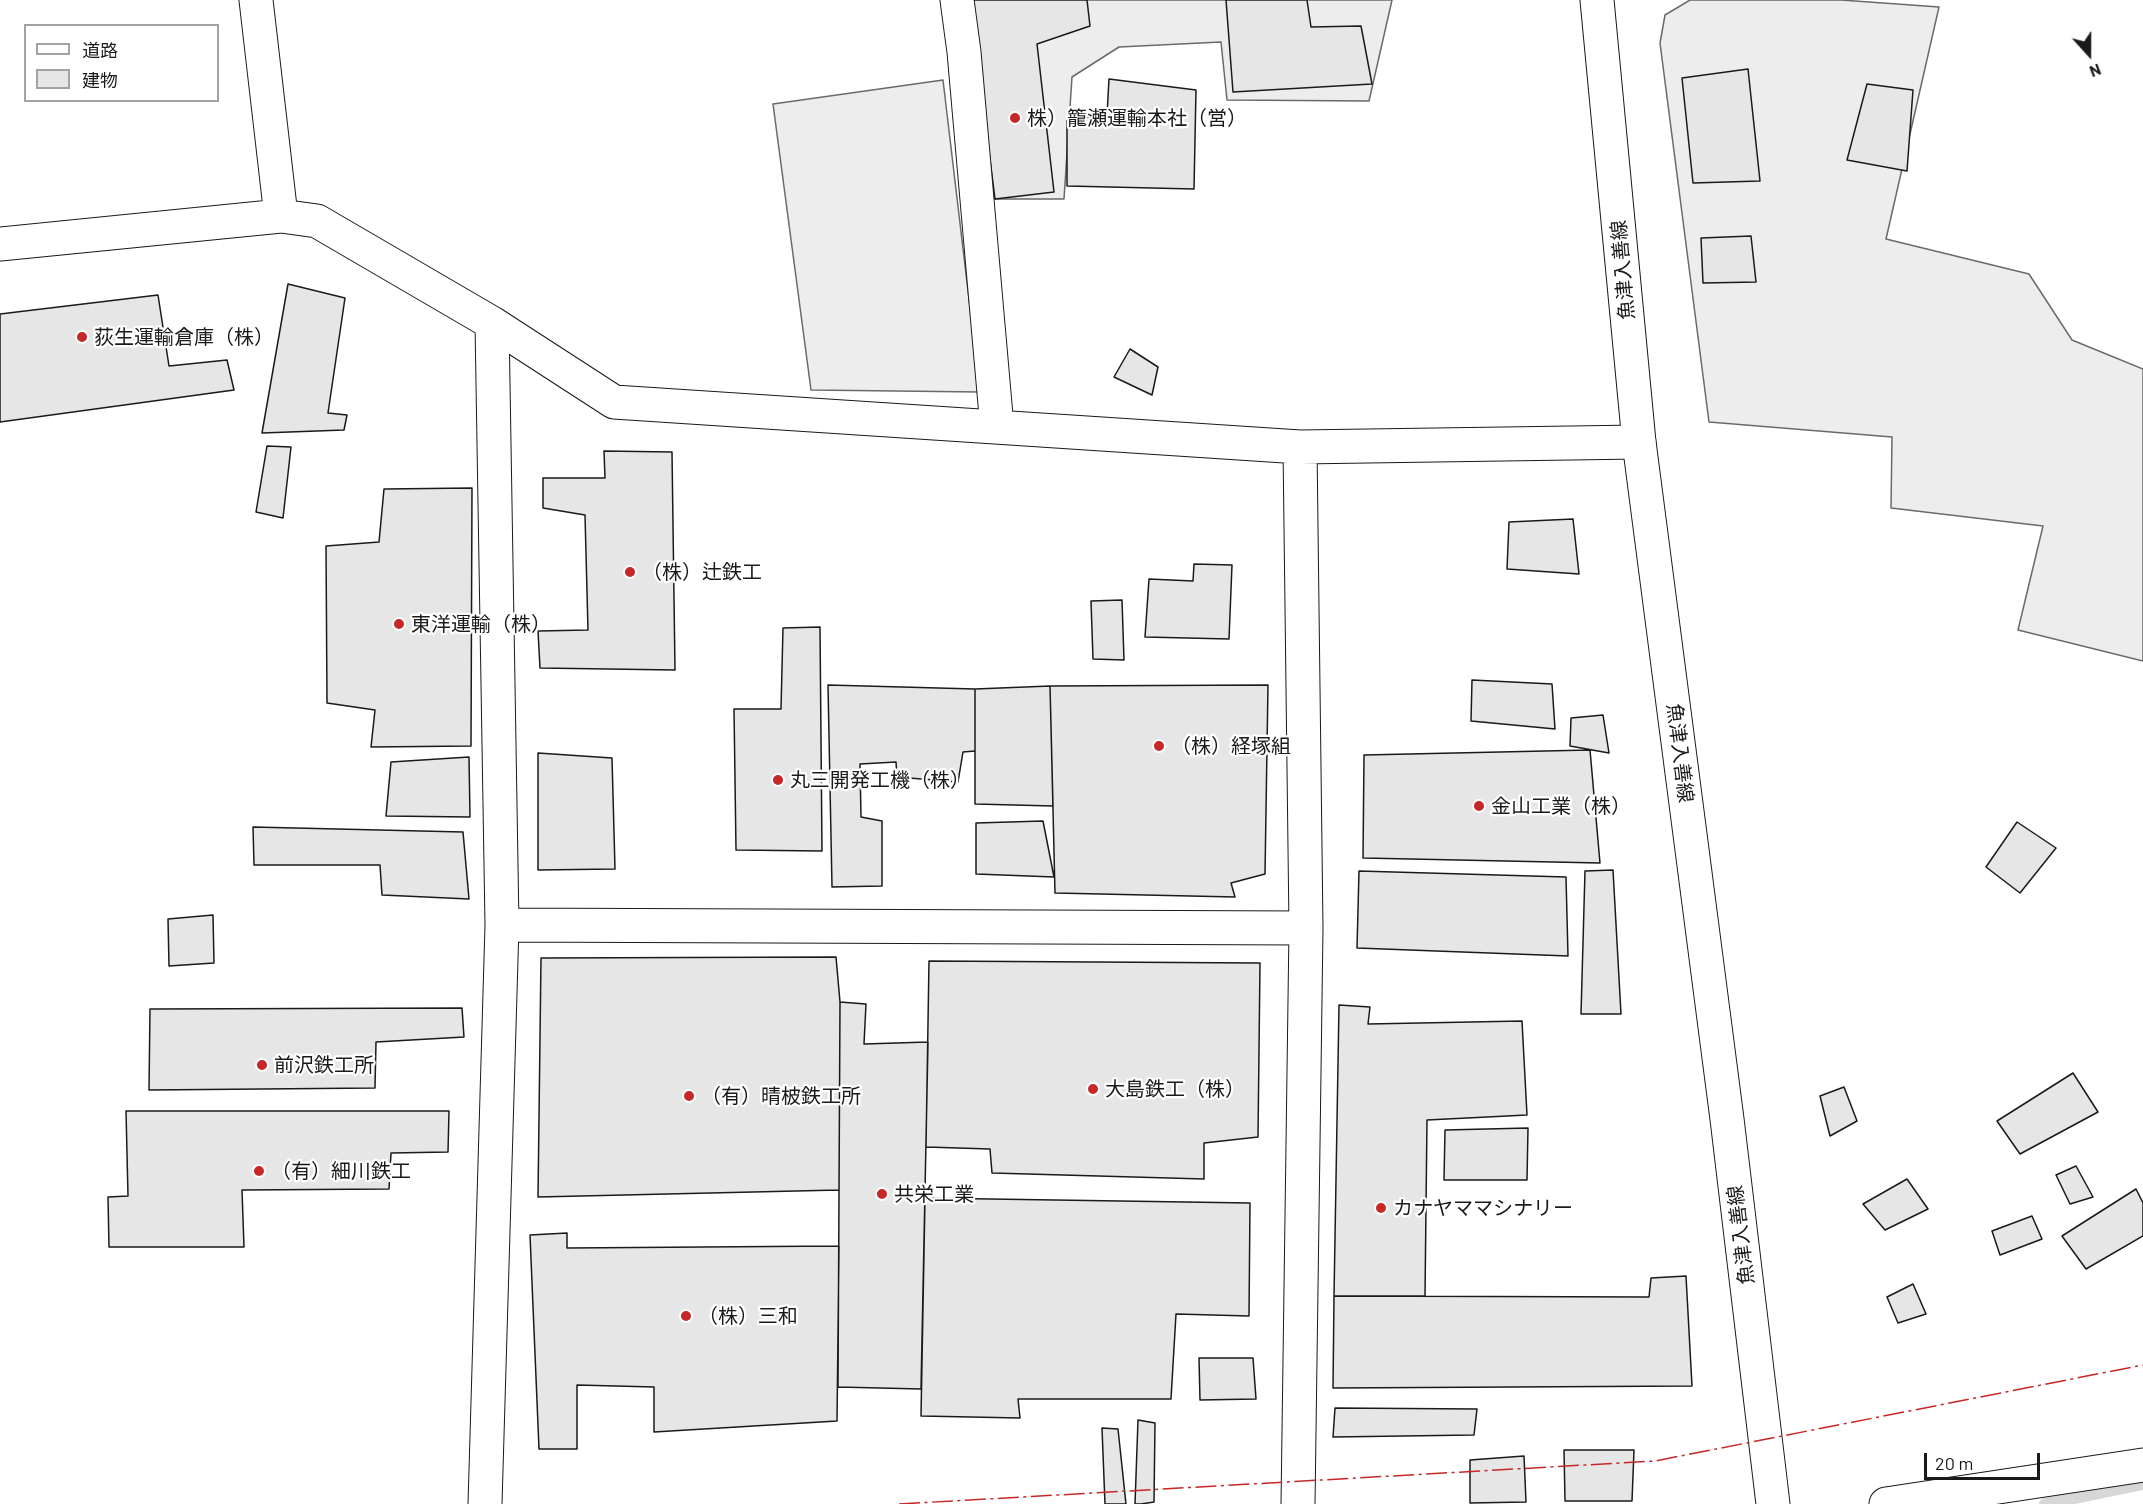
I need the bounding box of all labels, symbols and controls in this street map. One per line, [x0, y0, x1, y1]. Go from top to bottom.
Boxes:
legend [24, 24, 219, 102]
north arrow [2059, 24, 2119, 84]
text: 道路 [82, 39, 118, 61]
text: N [2087, 60, 2104, 82]
text: 建物 [82, 69, 118, 91]
place label: 株）籠瀬運輸本社（営） [1027, 106, 1247, 130]
marker: 株）籠瀬運輸本社（営） [1008, 111, 1022, 125]
street label: 魚津入善線 [1607, 219, 1639, 321]
place label: 荻生運輸倉庫（株） [94, 325, 274, 349]
marker: 荻生運輸倉庫（株） [75, 330, 89, 344]
place label: （株）辻鉄工 [642, 560, 762, 584]
marker: （株）辻鉄工 [623, 565, 637, 579]
place label: 東洋運輸（株） [411, 612, 551, 636]
marker: 東洋運輸（株） [392, 617, 406, 631]
street label: 魚津入善線 [1662, 702, 1698, 804]
place label: （株）経塚組 [1171, 734, 1291, 758]
marker: （株）経塚組 [1152, 739, 1166, 753]
place label: 丸三開発工機（株） [790, 768, 970, 792]
marker: 丸三開発工機（株） [771, 773, 785, 787]
place label: 金山工業（株） [1491, 794, 1631, 818]
marker: 金山工業（株） [1472, 799, 1486, 813]
place label: 前沢鉄工所 [274, 1053, 374, 1077]
marker: 前沢鉄工所 [255, 1058, 269, 1072]
place label: 大島鉄工（株） [1105, 1077, 1245, 1101]
marker: 大島鉄工（株） [1086, 1082, 1100, 1096]
place label: （有）晴柀鉄工所 [701, 1084, 861, 1108]
marker: （有）晴柀鉄工所 [682, 1089, 696, 1103]
place label: （有）細川鉄工 [271, 1159, 411, 1183]
marker: （有）細川鉄工 [252, 1164, 266, 1178]
place label: 共栄工業 [894, 1182, 974, 1206]
street label: 魚津入善線 [1723, 1184, 1759, 1286]
marker: 共栄工業 [875, 1187, 889, 1201]
place label: カナヤママシナリー [1393, 1196, 1573, 1220]
marker: カナヤママシナリー [1374, 1201, 1388, 1215]
place label: （株）三和 [698, 1304, 798, 1328]
marker: （株）三和 [679, 1309, 693, 1323]
scale bar [1927, 1441, 2042, 1479]
text: 20 m [1935, 1452, 1973, 1474]

